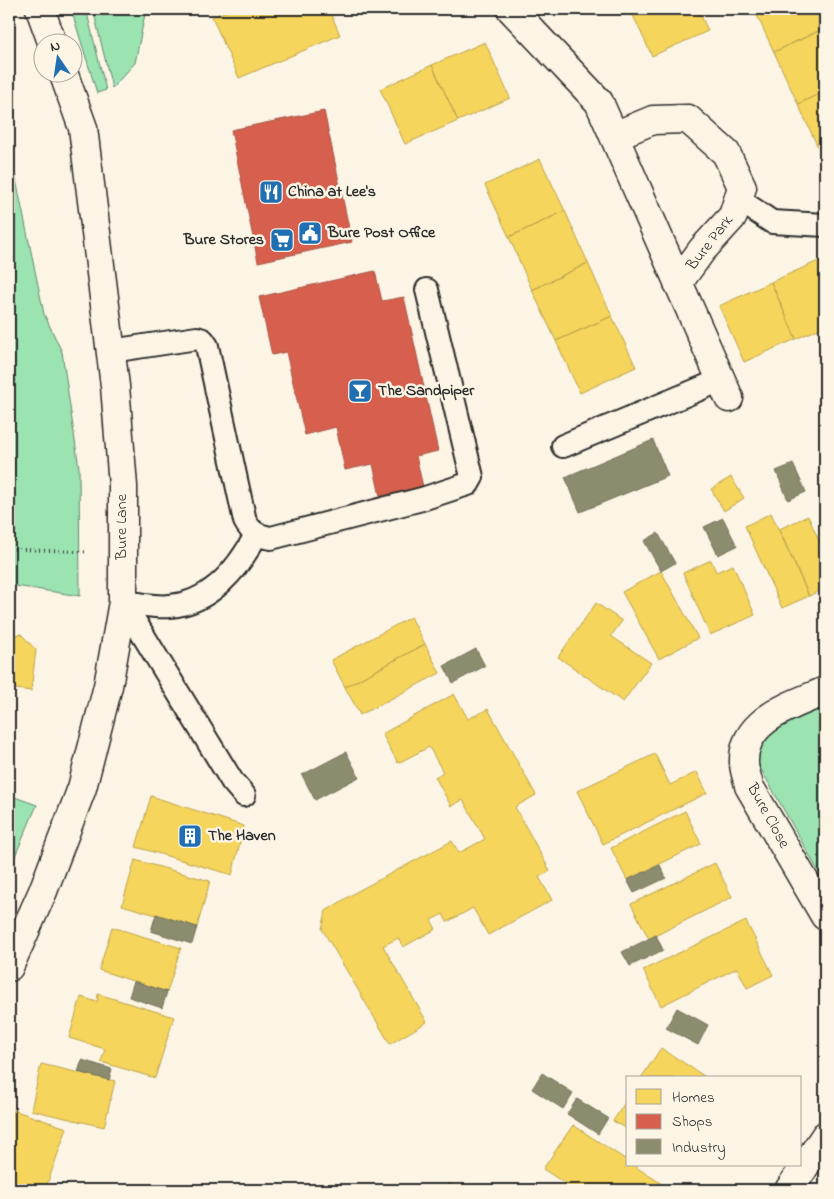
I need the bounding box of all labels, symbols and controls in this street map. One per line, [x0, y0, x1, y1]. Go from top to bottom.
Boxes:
north arrow [32, 32, 82, 82]
text: N [48, 36, 62, 58]
restaurant icon: China at Lee's [258, 179, 284, 205]
place label: China at Lee's [288, 180, 376, 204]
street label: Bure Park [680, 209, 740, 277]
public building icon: Bure Post Office [297, 220, 323, 246]
place label: Bure Post Office [327, 221, 436, 245]
supermarket icon: Bure Stores [269, 227, 295, 253]
place label: Bure Stores [183, 228, 264, 252]
bar icon: The Sandpiper [347, 378, 373, 404]
place label: The Sandpiper [378, 379, 475, 403]
street label: Bure Lane [110, 493, 134, 561]
street label: Bure Close [740, 778, 796, 854]
building icon: The Haven [177, 823, 203, 849]
place label: The Haven [208, 824, 276, 848]
legend [626, 1076, 802, 1166]
text: Homes [672, 1087, 715, 1109]
text: Shops [672, 1111, 712, 1133]
text: Industry [672, 1137, 726, 1160]

